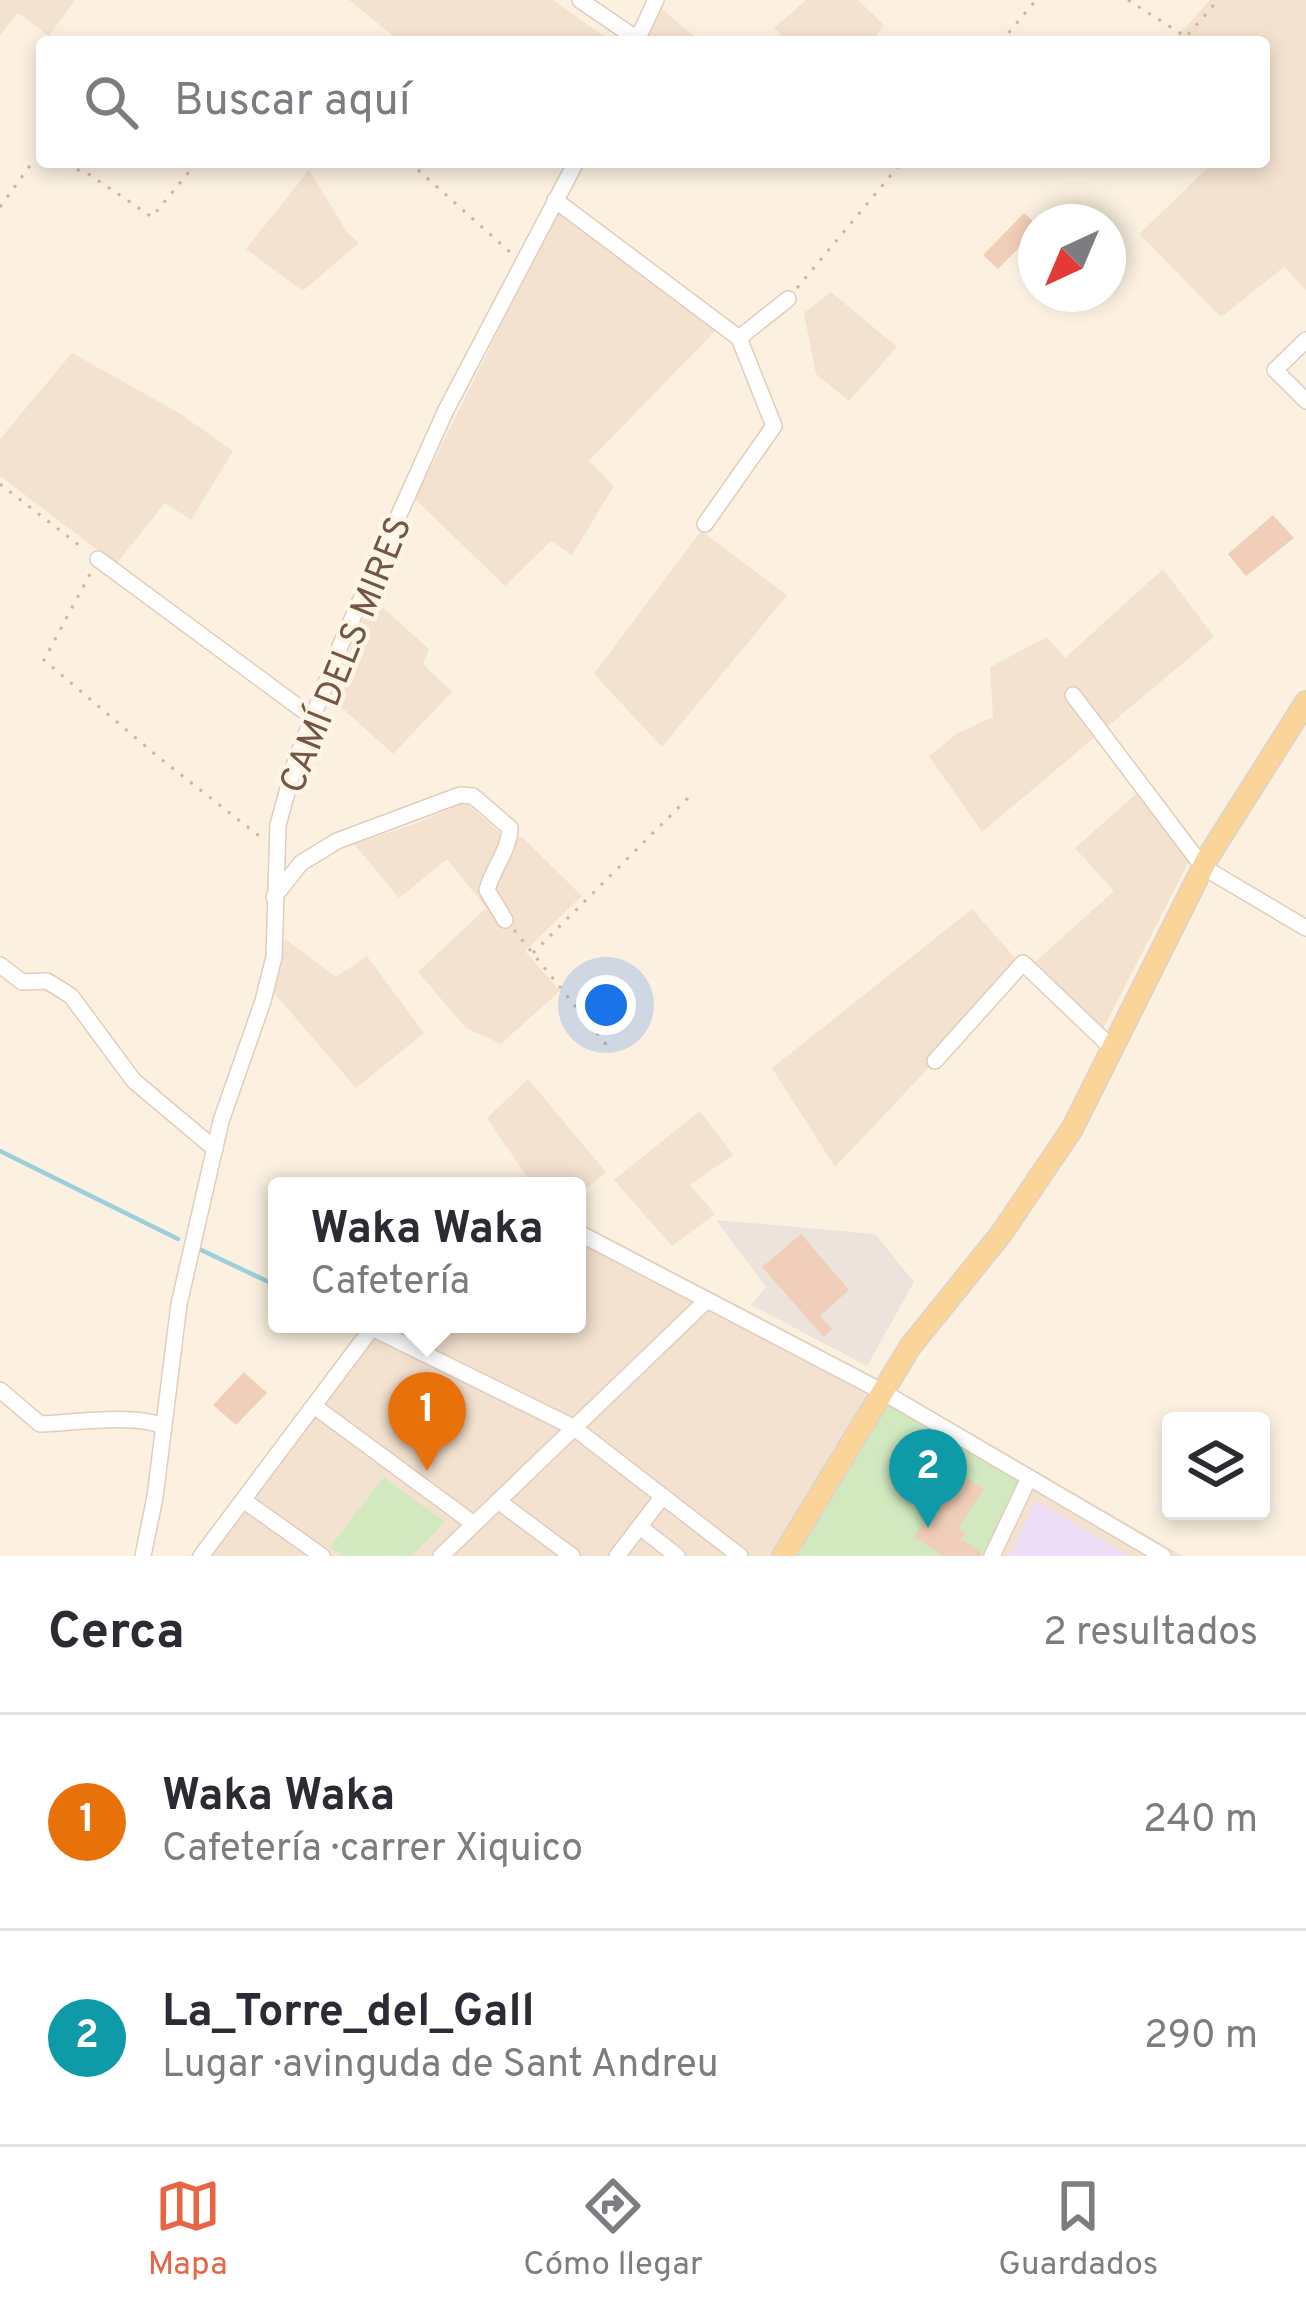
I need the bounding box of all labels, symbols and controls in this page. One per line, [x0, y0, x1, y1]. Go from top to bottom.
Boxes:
search box [36, 36, 1270, 168]
icon: search [78, 69, 144, 135]
text: Buscar aquí [174, 74, 410, 131]
north arrow [1018, 204, 1126, 312]
street label: CAMÍ DELS MIRES [269, 509, 424, 801]
your location [576, 975, 636, 1035]
popup [268, 1177, 586, 1333]
text: Waka Waka [310, 1202, 544, 1259]
text: Cafetería [310, 1259, 470, 1308]
pin: 1 [388, 1372, 466, 1471]
map controls [1162, 1412, 1270, 1520]
button: layers [1162, 1412, 1270, 1520]
pin: 2 [889, 1429, 967, 1528]
text: Cerca [48, 1602, 185, 1667]
text: 2 resultados [1043, 1610, 1258, 1659]
text: Waka Waka [162, 1769, 395, 1826]
text: 1 [79, 1797, 95, 1846]
text: 240 m [1143, 1797, 1258, 1846]
text: Cafetería · carrer Xiquico [162, 1826, 583, 1875]
text: La_Torre_del_Gall [162, 1985, 535, 2042]
text: 2 [75, 2013, 99, 2062]
text: 290 m [1144, 2013, 1258, 2062]
text: Lugar · avinguda de Sant Andreu [162, 2042, 719, 2091]
tab: Mapa [148, 2173, 228, 2287]
tab: Cómo llegar [523, 2173, 703, 2287]
tab: Guardados [998, 2173, 1158, 2287]

